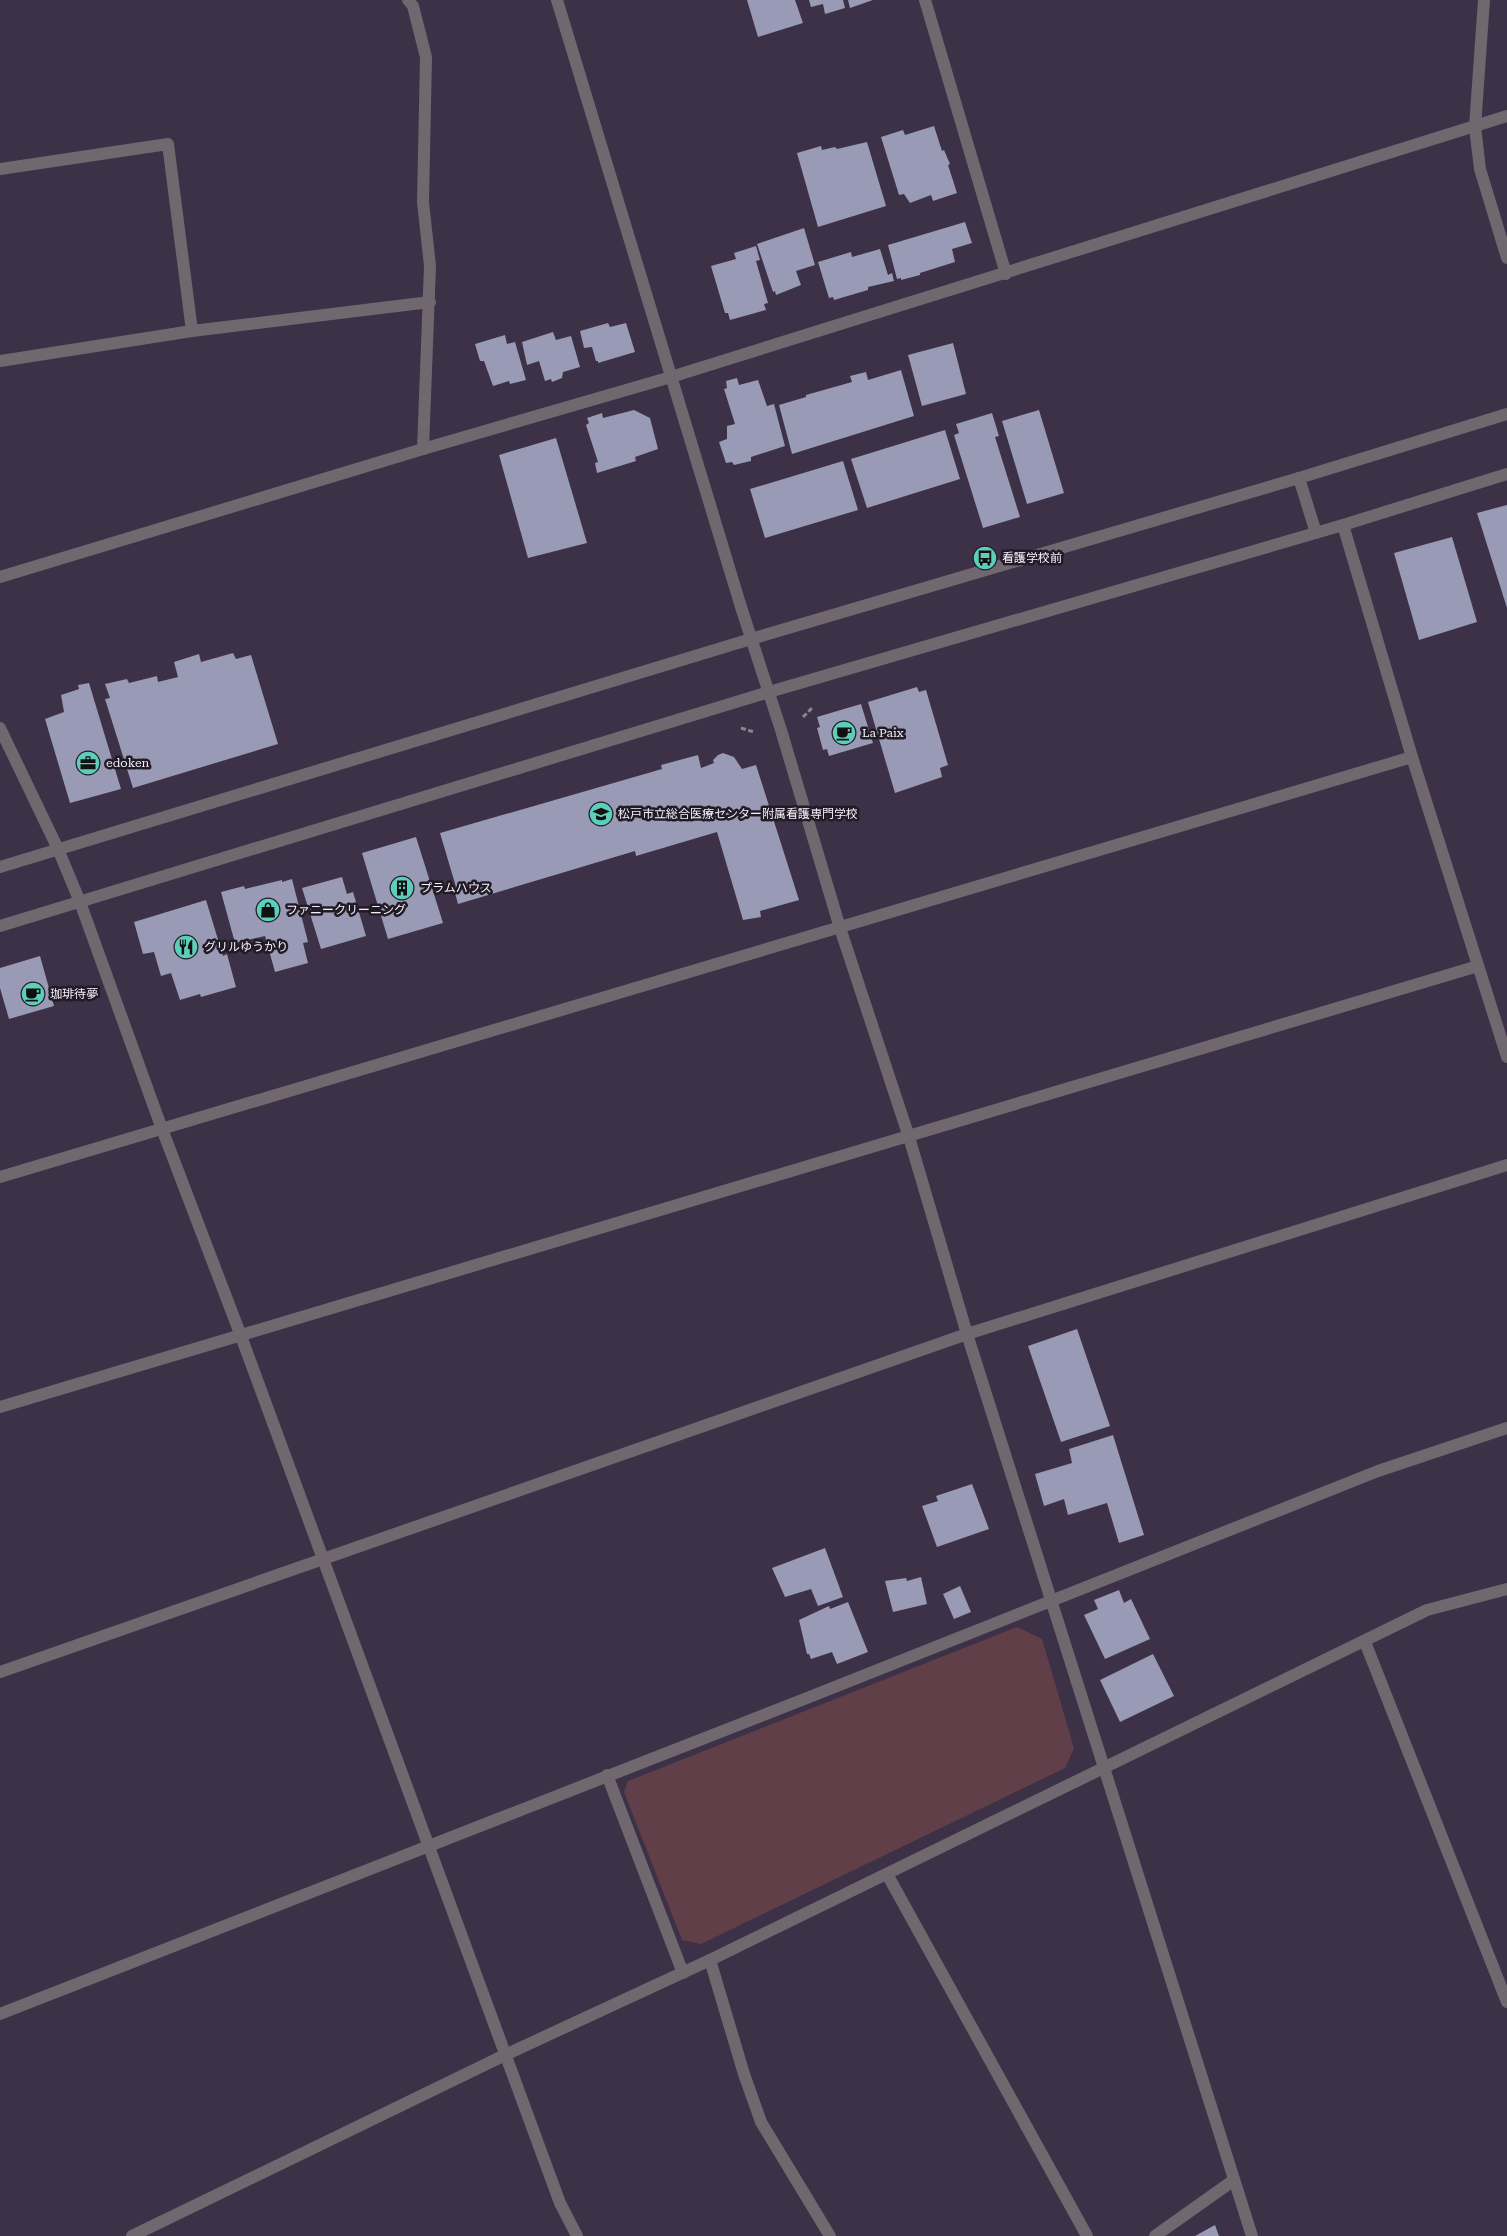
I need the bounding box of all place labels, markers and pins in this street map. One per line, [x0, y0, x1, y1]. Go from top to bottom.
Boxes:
bus stop icon: 看護学校前 [972, 545, 998, 571]
place label: 看護学校前 [1002, 551, 1062, 565]
cafe icon: La Paix [831, 720, 857, 746]
place label: La Paix [862, 726, 904, 740]
office icon: edoken [75, 750, 101, 776]
place label: edoken [106, 756, 150, 770]
school or university icon: 松戸市立総合医療センター附属看護専門学校 [588, 801, 614, 827]
place label: 松戸市立総合医療センター附属看護専門学校 [618, 807, 858, 821]
building icon: プラムハウス [389, 875, 415, 901]
place label: プラムハウス [420, 881, 492, 895]
shop icon: ファニークリーニング [255, 897, 281, 923]
place label: ファニークリーニング [286, 903, 406, 917]
restaurant icon: グリルゆうかり [173, 934, 199, 960]
place label: グリルゆうかり [204, 940, 288, 954]
cafe icon: 珈琲待夢 [20, 981, 46, 1007]
place label: 珈琲待夢 [50, 987, 98, 1001]

